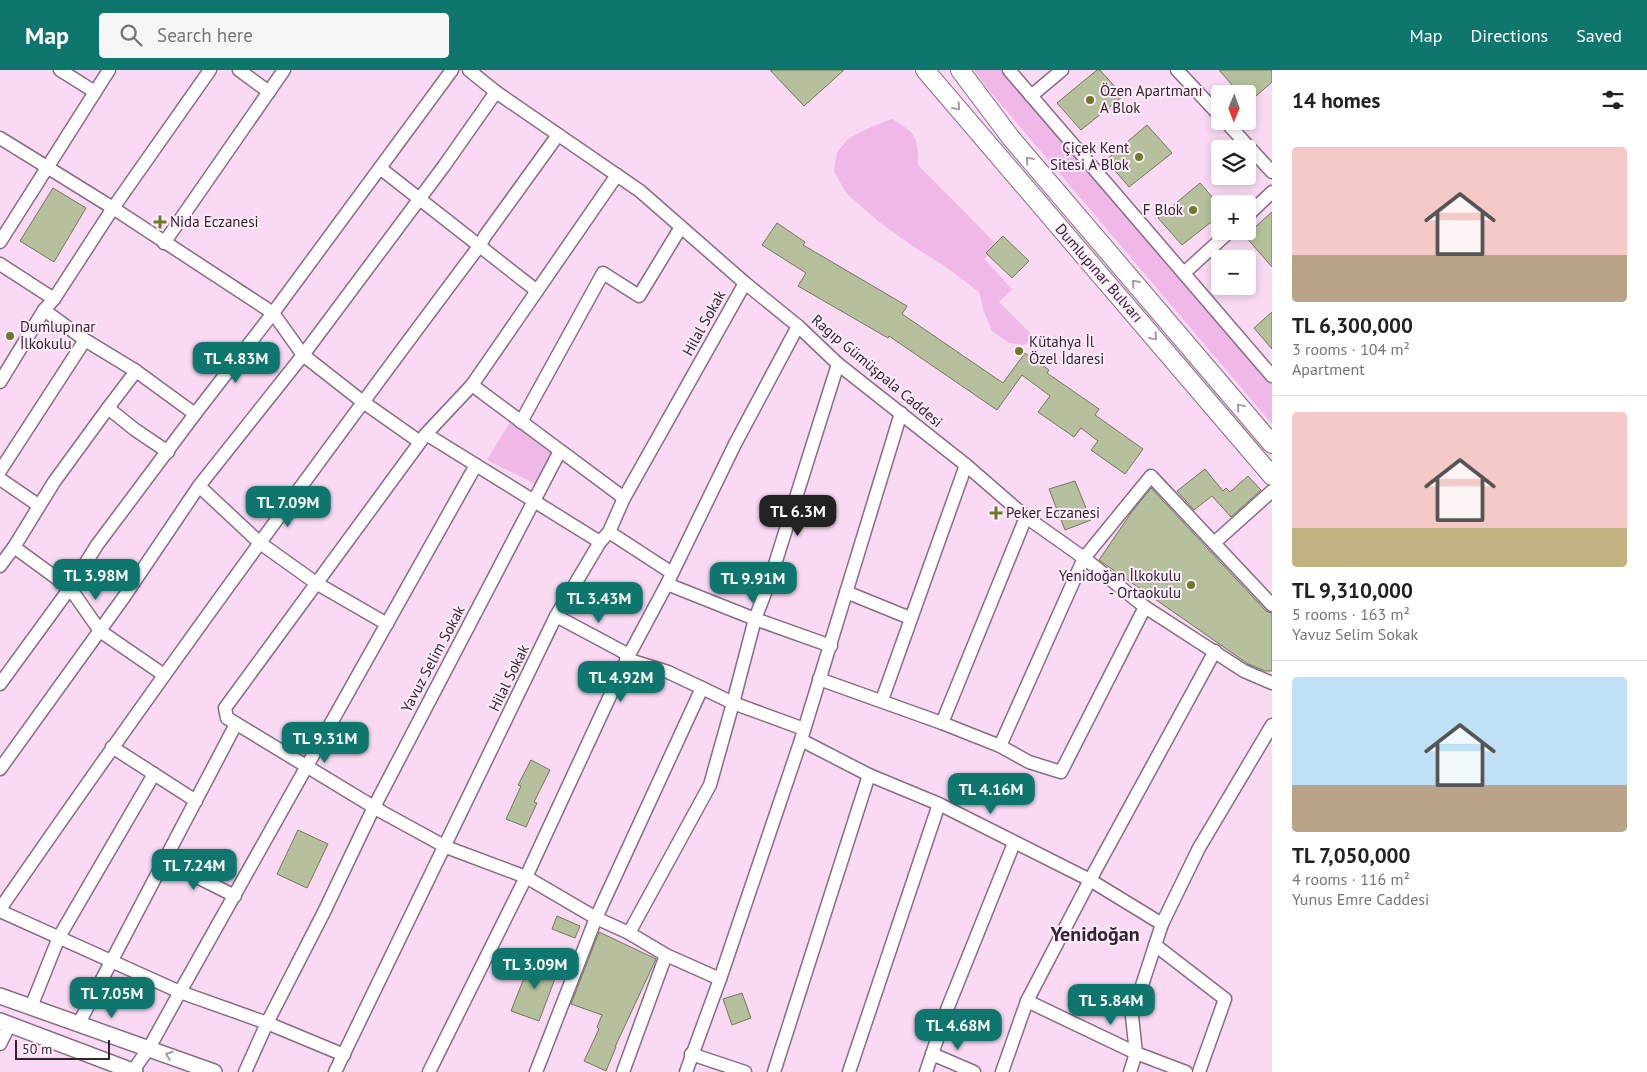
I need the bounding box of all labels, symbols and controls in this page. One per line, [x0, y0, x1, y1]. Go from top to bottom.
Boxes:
search box [99, 13, 449, 58]
text: Map [25, 20, 69, 51]
icon: search [117, 21, 145, 49]
text: Search here [157, 23, 253, 47]
text: Map [1410, 24, 1442, 47]
text: Directions [1470, 24, 1548, 47]
text: Saved [1576, 24, 1622, 47]
place label: Özen Apartmanı A Blok [1100, 81, 1203, 117]
north arrow [1211, 85, 1256, 130]
map controls [1211, 85, 1256, 295]
icon: filters [1599, 86, 1627, 114]
text: 14 homes [1292, 87, 1380, 114]
marker: Özen Apartmanı A Blok [1084, 94, 1096, 106]
one-way arrow [951, 101, 960, 110]
place label: Çiçek Kent Sitesi A Blok [1050, 138, 1130, 174]
button: layers [1211, 140, 1256, 185]
marker: Çiçek Kent Sitesi A Blok [1133, 151, 1145, 163]
one-way arrow [1026, 156, 1035, 165]
icon: home [1415, 179, 1505, 269]
button: + [1211, 195, 1256, 240]
place label: F Blok [1143, 200, 1184, 219]
marker: F Blok [1187, 204, 1199, 216]
place label: Nida Eczanesi [170, 212, 259, 231]
marker: Nida Eczanesi [154, 216, 166, 228]
street label: Dumlupınar Bulvarı [1051, 219, 1147, 326]
button: − [1211, 250, 1256, 295]
one-way arrow [1132, 280, 1141, 289]
street label: Hilal Sokak [678, 286, 730, 359]
street label: Ragıp Gümüşpala Caddesi [808, 310, 947, 431]
text: TL 6,300,000 [1292, 312, 1413, 339]
place label: Dumlupınar İlkokulu [20, 317, 95, 353]
marker: Dumlupınar İlkokulu [4, 330, 16, 342]
one-way arrow [1148, 331, 1156, 340]
place label: Kütahya İl Özel İdaresi [1029, 332, 1104, 368]
text: 3 rooms · 104 m² [1292, 339, 1410, 359]
pin: TL 4.83M [184, 342, 288, 384]
marker: Kütahya İl Özel İdaresi [1013, 345, 1025, 357]
text: TL 4.83M [204, 348, 268, 368]
text: Apartment [1292, 359, 1365, 379]
one-way arrow [1238, 404, 1246, 413]
icon: home [1415, 445, 1505, 535]
pin: TL 7.09M [236, 486, 340, 528]
text: TL 7.09M [257, 492, 319, 512]
pin: TL 6.3M [752, 494, 844, 537]
text: TL 6.3M [770, 501, 826, 521]
place label: Peker Eczanesi [1006, 503, 1100, 522]
marker: Peker Eczanesi [990, 507, 1002, 519]
pin: TL 3.98M [44, 558, 148, 601]
pin: TL 9.91M [701, 562, 805, 604]
text: TL 3.98M [64, 565, 128, 585]
place label: Yenidoğan İlkokulu - Ortaokulu [1059, 566, 1181, 602]
text: TL 9.91M [721, 568, 785, 588]
text: TL 9,310,000 [1292, 577, 1413, 604]
marker: Yenidoğan İlkokulu - Ortaokulu [1185, 579, 1197, 591]
pin: TL 3.43M [547, 582, 651, 624]
text: TL 3.43M [567, 588, 631, 608]
street label: Yavuz Selim Sokak [396, 601, 469, 715]
text: 5 rooms · 163 m² [1292, 604, 1410, 624]
text: Yavuz Selim Sokak [1292, 624, 1418, 644]
street label: Hilal Sokak [484, 640, 533, 714]
pin: TL 4.92M [569, 660, 673, 703]
text: TL 4.92M [589, 667, 653, 687]
icon: home [1415, 710, 1505, 800]
pin: TL 9.31M [273, 722, 377, 764]
text: TL 9.31M [293, 728, 357, 748]
pin: TL 4.16M [939, 772, 1043, 815]
text: TL 4.16M [959, 779, 1023, 799]
text: TL 7,050,000 [1292, 842, 1410, 869]
pin: TL 7.24M [142, 848, 246, 891]
text: TL 7.24M [163, 855, 225, 875]
text: 4 rooms · 116 m² [1292, 869, 1410, 889]
text: Yunus Emre Caddesi [1292, 889, 1429, 909]
district label: Yenidoğan [1049, 921, 1140, 947]
pin: TL 3.09M [483, 948, 587, 990]
text: TL 3.09M [503, 954, 567, 974]
pin: TL 7.05M [60, 976, 164, 1019]
text: TL 7.05M [81, 983, 143, 1003]
pin: TL 5.84M [1059, 984, 1163, 1026]
text: TL 5.84M [1079, 990, 1143, 1010]
pin: TL 4.68M [906, 1008, 1010, 1051]
text: TL 4.68M [926, 1015, 990, 1035]
scale bar [15, 1037, 110, 1060]
text: 50 m [22, 1040, 52, 1058]
one-way arrow [165, 1051, 173, 1061]

